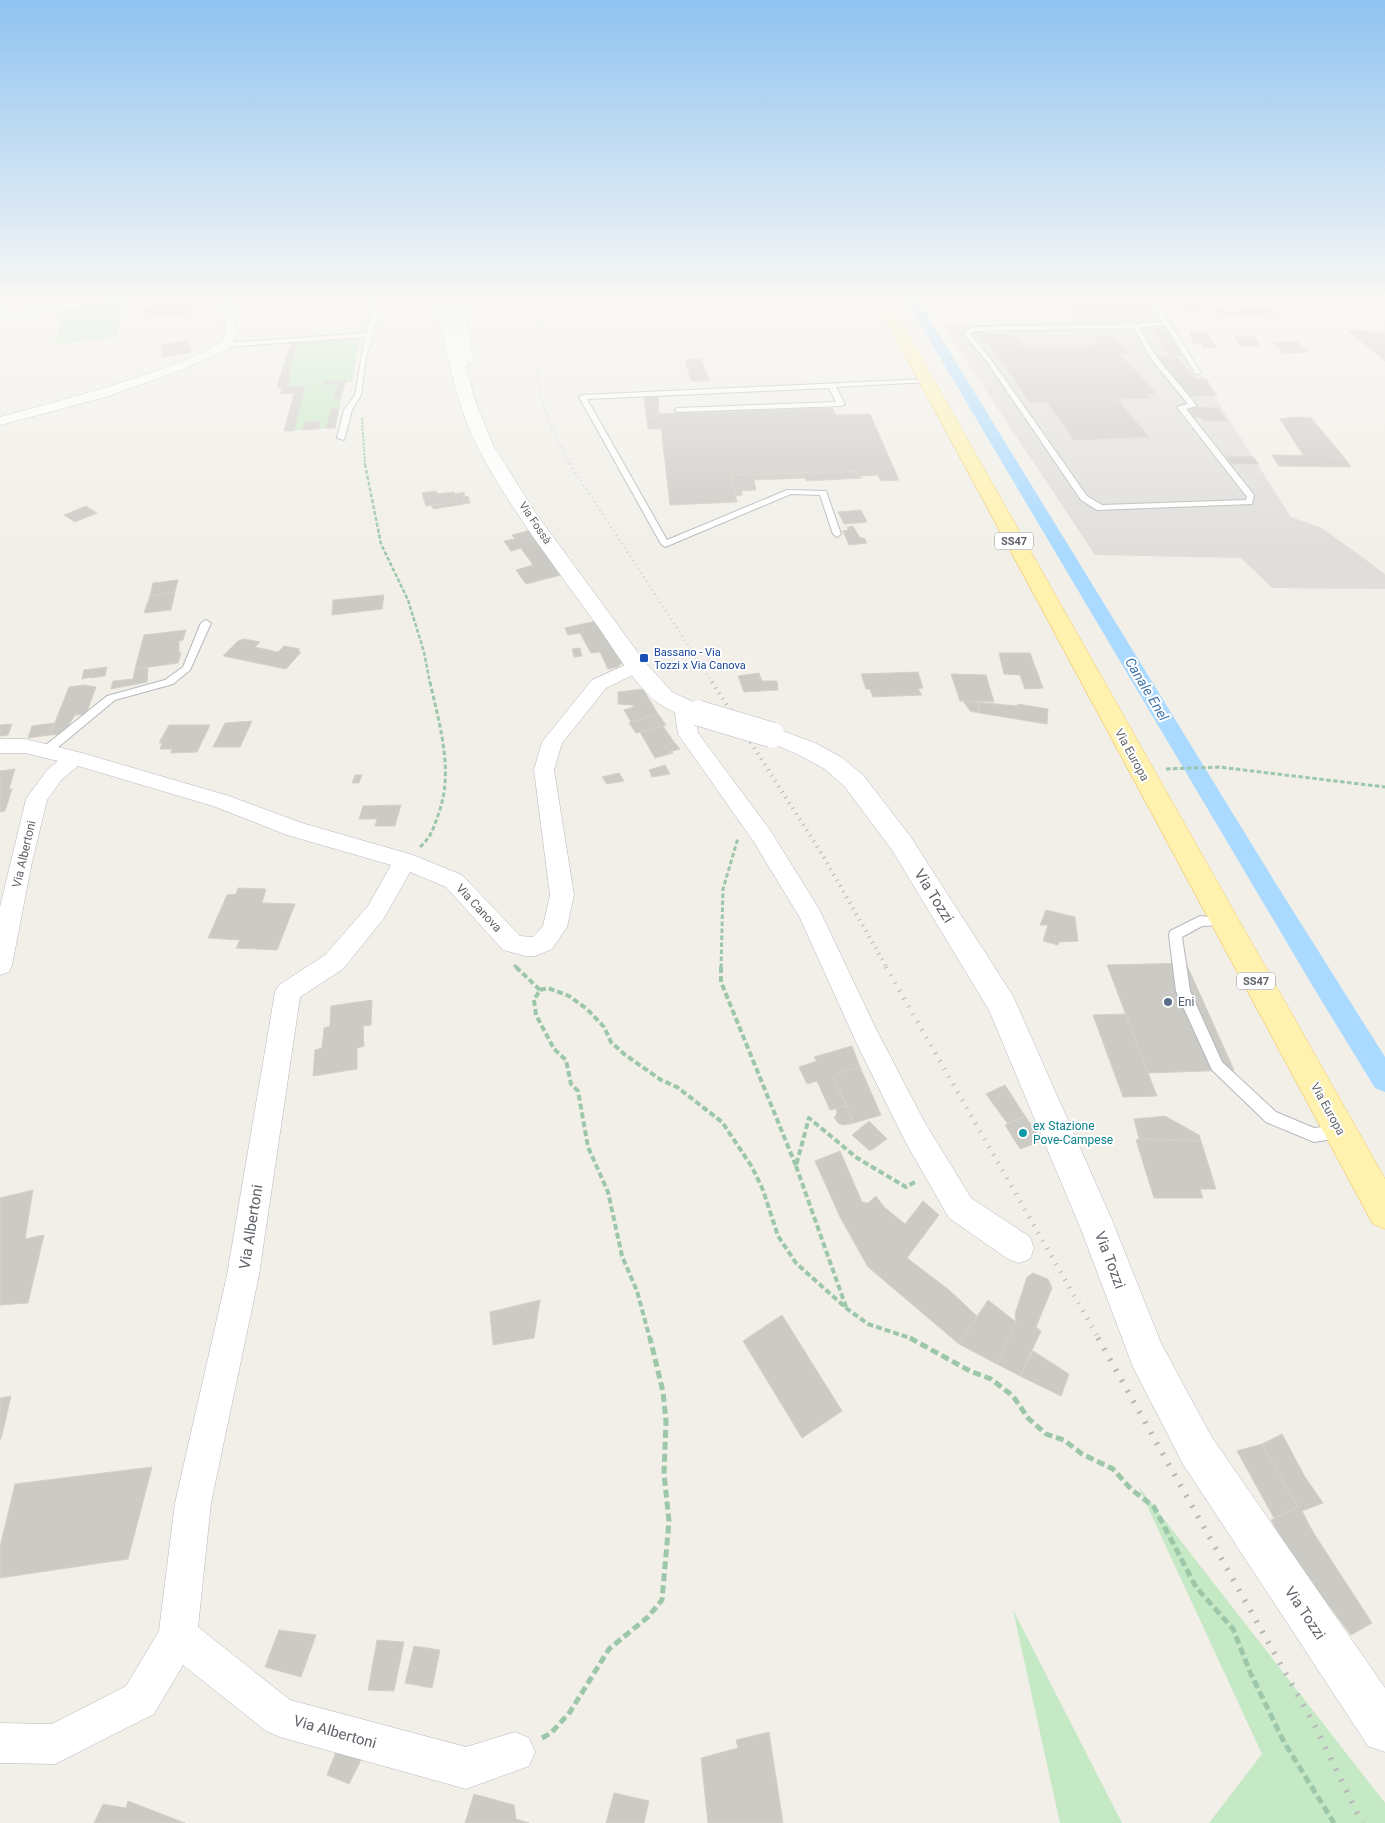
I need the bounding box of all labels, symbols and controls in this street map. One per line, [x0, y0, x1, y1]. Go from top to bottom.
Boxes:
street label: Via Fossà [516, 499, 554, 547]
road number: SS47 [995, 532, 1033, 550]
place label: Bassano - Via Tozzi x Via Canova [654, 646, 746, 672]
marker: Bassano - Via Tozzi x Via Canova [638, 652, 650, 664]
water label: Canale Enel [1122, 655, 1172, 724]
street label: Via Europa [1112, 726, 1152, 784]
street label: Via Albertoni [9, 819, 39, 889]
street label: Via Tozzi [910, 866, 958, 926]
street label: Via Canova [453, 881, 505, 935]
road number: SS47 [1237, 972, 1275, 989]
place label: Eni [1178, 995, 1194, 1009]
marker: Eni [1162, 996, 1174, 1008]
street label: Via Europa [1308, 1080, 1348, 1138]
place label: ex Stazione Pove-Campese [1033, 1119, 1113, 1147]
marker: ex Stazione Pove-Campese [1017, 1127, 1029, 1139]
street label: Via Albertoni [235, 1183, 267, 1271]
street label: Via Tozzi [1091, 1229, 1129, 1291]
street label: Via Tozzi [1281, 1583, 1329, 1643]
street label: Via Albertoni [291, 1712, 379, 1752]

